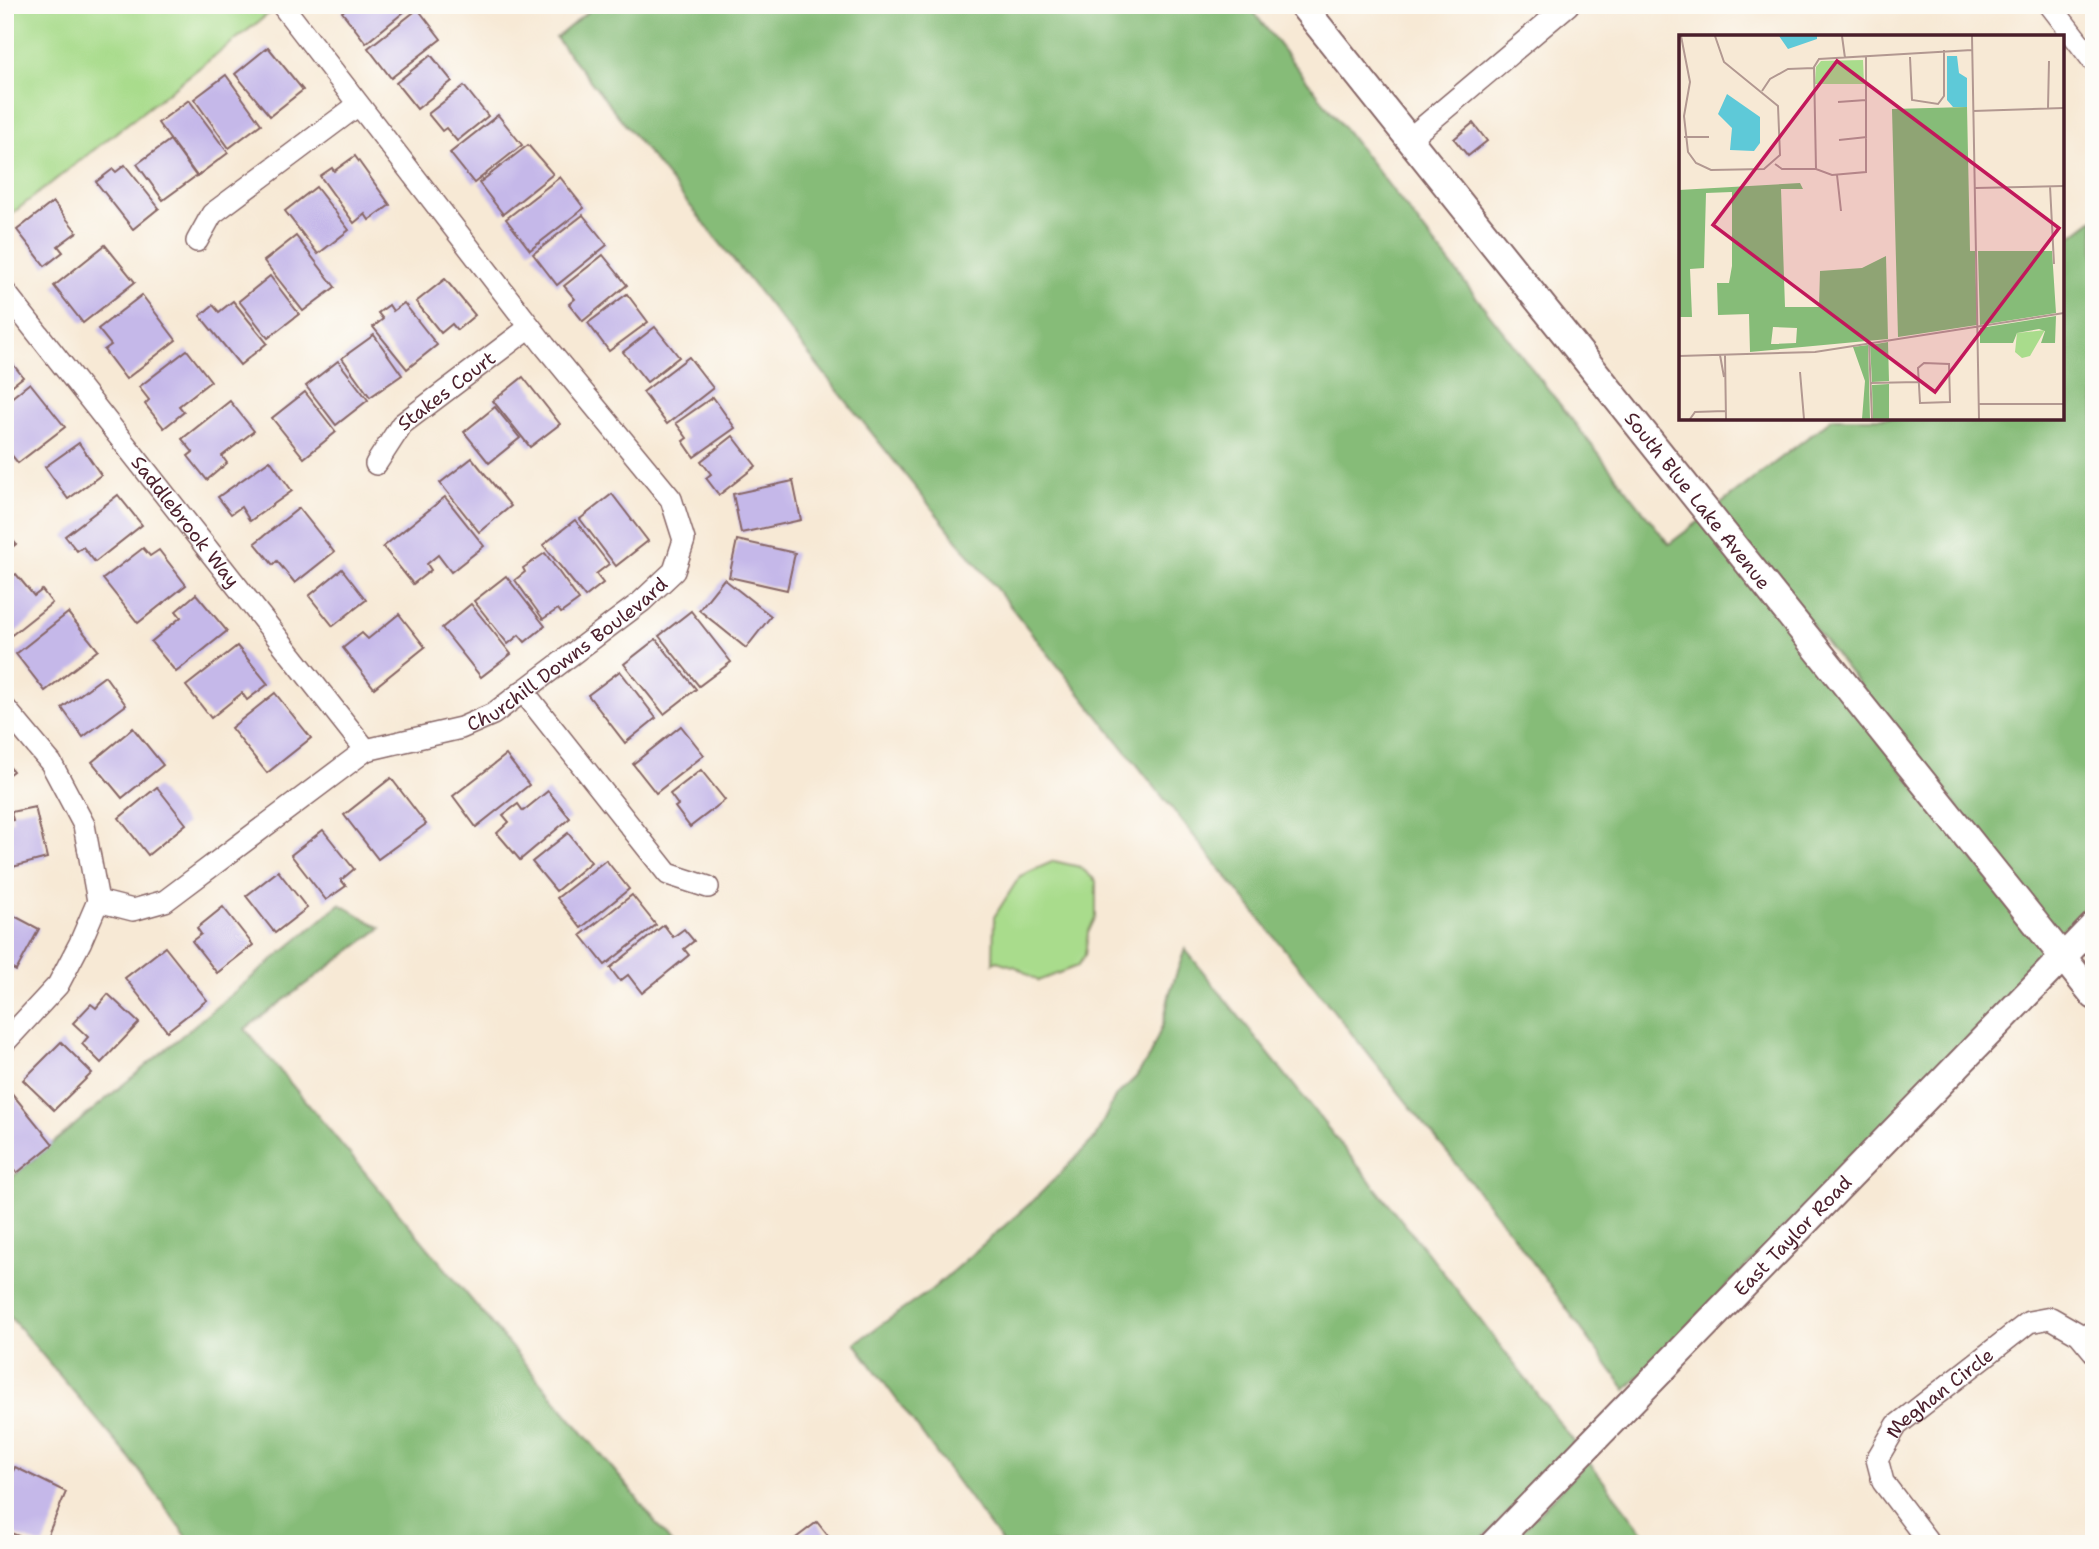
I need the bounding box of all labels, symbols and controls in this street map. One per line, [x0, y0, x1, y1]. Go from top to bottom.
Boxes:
inset map [1679, 35, 2064, 420]
street label: Stakes Court [392, 346, 501, 436]
street label: South Blue Lake Avenue [1619, 407, 1776, 595]
street label: Saddlebrook Way [126, 451, 245, 593]
street label: Churchill Downs Boulevard [463, 572, 673, 737]
street label: East Taylor Road [1729, 1170, 1857, 1302]
street label: Meghan Circle [1880, 1342, 1999, 1443]

